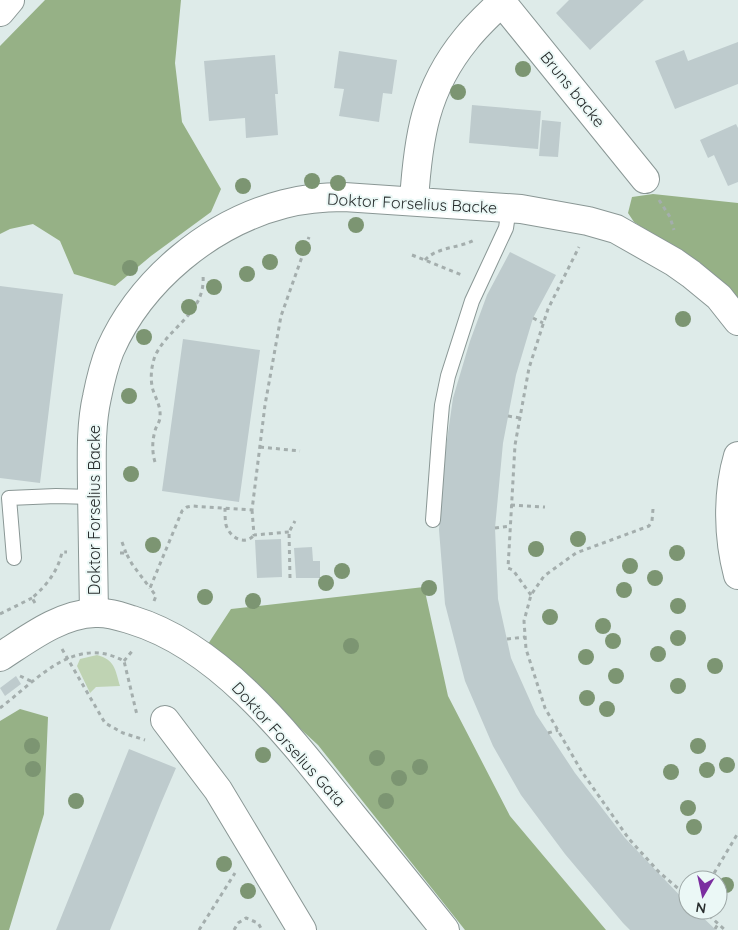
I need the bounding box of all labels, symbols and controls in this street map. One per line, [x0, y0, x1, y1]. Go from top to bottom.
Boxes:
street label: Bruns backe [536, 47, 610, 131]
street label: Doktor Forselius Backe [326, 189, 498, 217]
street label: Doktor Forselius Backe [84, 425, 104, 595]
street label: Doktor Forselius Gata [228, 678, 350, 810]
north arrow [678, 870, 728, 920]
text: N [694, 898, 707, 918]

